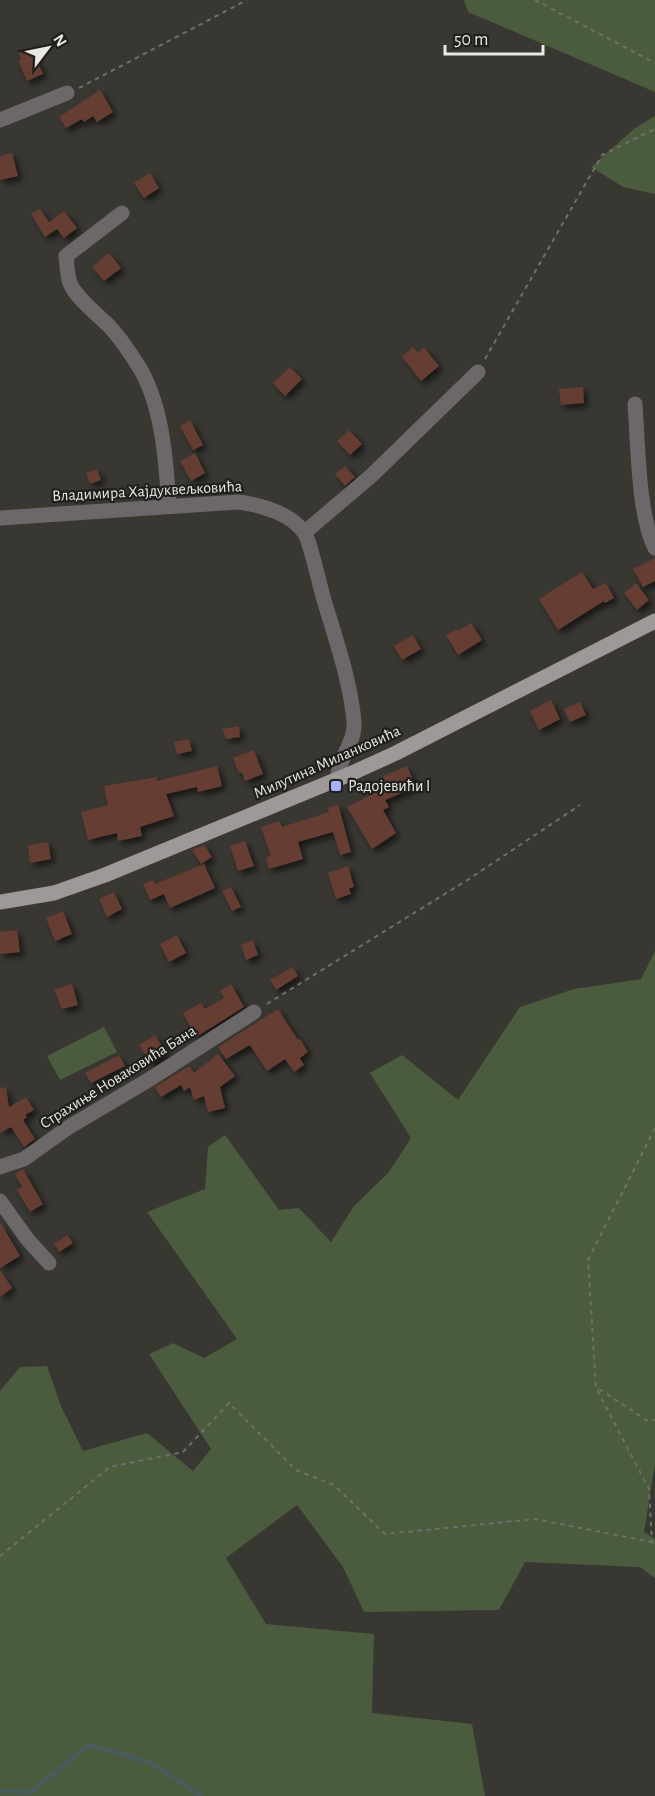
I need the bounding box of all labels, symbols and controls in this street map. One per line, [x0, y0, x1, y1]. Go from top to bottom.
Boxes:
north arrow [18, 18, 78, 78]
scale bar [445, 18, 542, 56]
text: 50 m [454, 31, 488, 49]
text: N [50, 32, 70, 50]
street label: Владимира Хајдуквељковића [51, 478, 243, 505]
street label: Милутина Миланковића [251, 722, 403, 802]
place label: Радојевићи I [348, 778, 430, 795]
marker: Радојевићи I [329, 779, 343, 793]
street label: Страхиње Новаковића Бана [37, 1022, 199, 1132]

